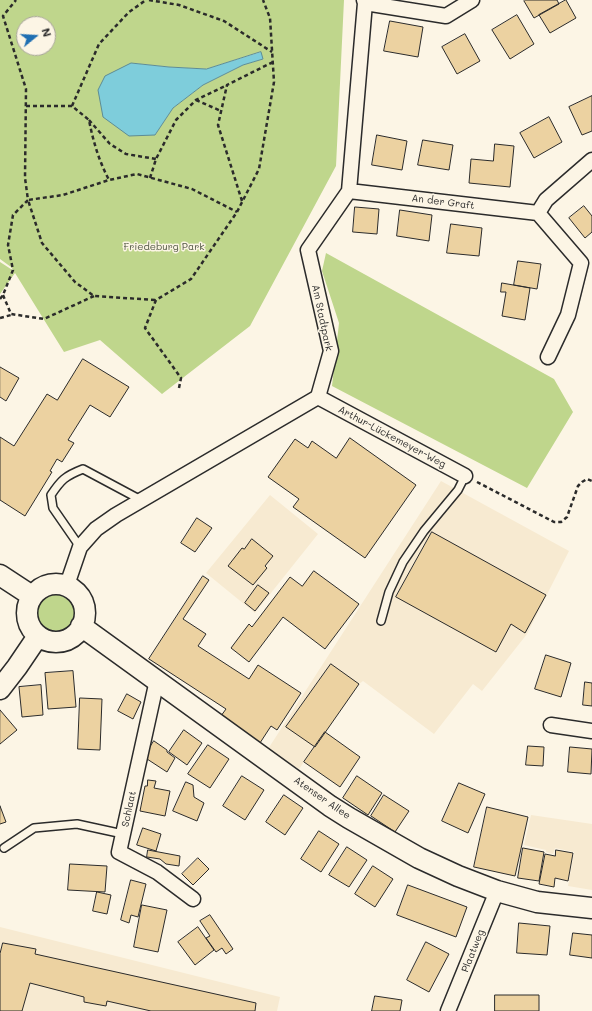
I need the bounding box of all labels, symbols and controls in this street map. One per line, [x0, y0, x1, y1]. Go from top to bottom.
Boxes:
north arrow [16, 16, 56, 56]
text: N [39, 26, 55, 39]
street label: An der Graft [411, 192, 475, 212]
park label: Friedeburg Park [124, 241, 204, 253]
street label: Am Stadtpark [309, 284, 335, 352]
street label: Arthur-Lückemeyer-Weg [336, 403, 448, 471]
street label: Atenser Allee [291, 774, 353, 822]
street label: Schlaat [119, 790, 139, 828]
street label: Plaatweg [459, 928, 487, 974]

